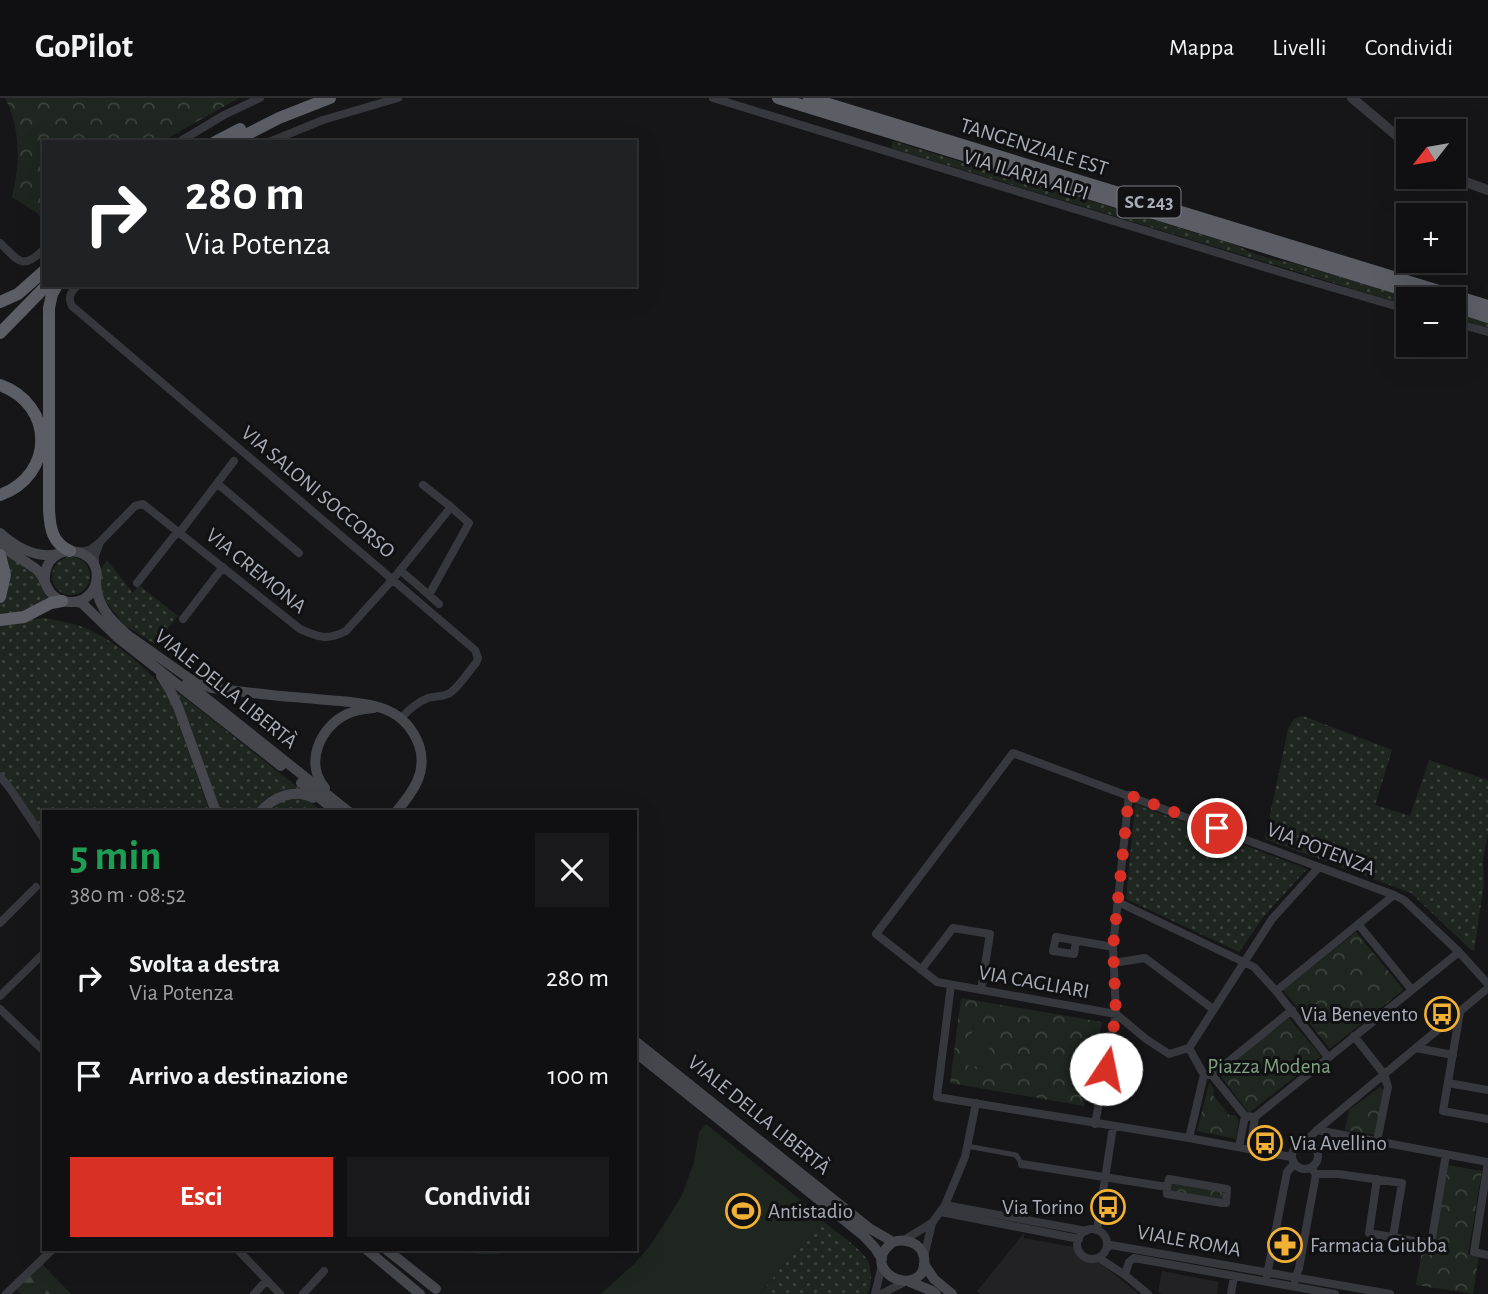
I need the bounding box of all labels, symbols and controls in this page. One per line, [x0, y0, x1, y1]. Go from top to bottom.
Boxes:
text: GoPilot [35, 31, 133, 64]
text: Mappa [1169, 36, 1234, 60]
text: Livelli [1272, 36, 1327, 60]
text: Condividi [1365, 36, 1453, 60]
street label: TANGENZIALE EST [958, 115, 1110, 179]
north arrow [1396, 119, 1466, 189]
map controls [1396, 119, 1466, 357]
street label: VIA ILARIA ALPI [961, 146, 1091, 204]
icon: right [70, 168, 161, 259]
text: 280 m [185, 170, 305, 219]
road number: SC 243 [1118, 186, 1180, 218]
button: + [1396, 203, 1466, 273]
text: Via Potenza [185, 228, 331, 260]
button: − [1396, 287, 1466, 357]
street label: VIA SALONI SOCCORSO [237, 422, 399, 562]
street label: VIA CREMONA [202, 524, 310, 618]
street label: VIALE DELLA LIBERTÀ [151, 624, 302, 753]
pin [1187, 798, 1247, 858]
icon: arrive [1198, 809, 1236, 847]
street label: VIA POTENZA [1264, 819, 1378, 879]
button: close [535, 833, 609, 907]
text: 5 min [70, 835, 162, 877]
text: 380 m · 08:52 [70, 884, 186, 907]
text: Svolta a destra [129, 951, 280, 977]
icon: right [70, 959, 108, 997]
street label: VIA CAGLIARI [977, 962, 1091, 1002]
text: 280 m [546, 965, 609, 991]
text: Via Potenza [129, 982, 234, 1005]
bus stop icon: Via Benevento [1423, 995, 1461, 1033]
place label: Via Benevento [1301, 1004, 1418, 1025]
position arrow [1069, 1032, 1143, 1106]
street label: VIALE DELLA LIBERTÀ [684, 1050, 835, 1179]
park label: Piazza Modena [1207, 1056, 1331, 1077]
icon: arrive [70, 1057, 108, 1095]
text: Arrivo a destinazione [129, 1063, 348, 1089]
text: 100 m [548, 1063, 609, 1089]
bus stop icon: Via Avellino [1246, 1124, 1284, 1162]
place label: Via Avellino [1290, 1133, 1387, 1154]
button: Esci [70, 1157, 333, 1237]
button: Condividi [347, 1157, 609, 1237]
bus stop icon: Via Torino [1089, 1188, 1127, 1226]
sports icon: Antistadio [724, 1192, 762, 1230]
place label: Via Torino [1002, 1197, 1084, 1218]
place label: Antistadio [768, 1201, 853, 1222]
street label: VIALE ROMA [1135, 1222, 1243, 1260]
pharmacy icon: Farmacia Giubba [1266, 1226, 1304, 1264]
place label: Farmacia Giubba [1310, 1235, 1448, 1256]

